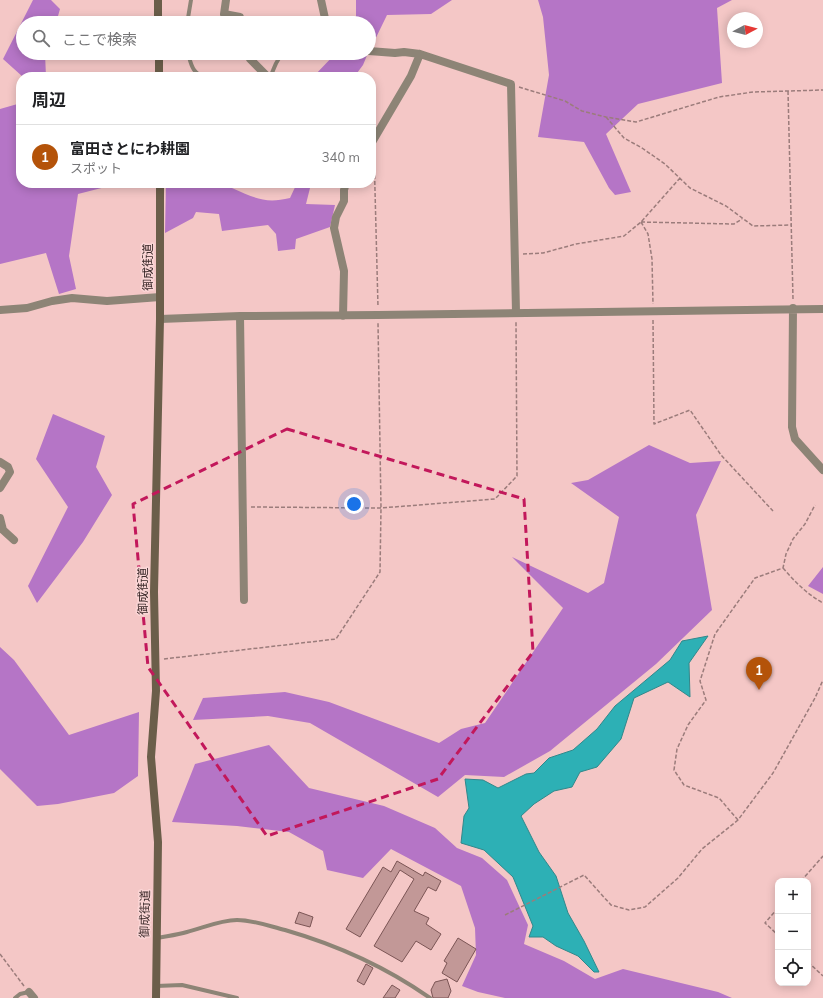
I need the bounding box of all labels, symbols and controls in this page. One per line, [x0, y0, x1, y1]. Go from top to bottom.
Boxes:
north arrow [727, 12, 763, 48]
search box [16, 16, 376, 60]
icon: search [30, 27, 52, 49]
text: ここで検索 [62, 30, 137, 49]
text: 周辺 [32, 89, 66, 110]
text: 富田さとにわ耕園 [70, 139, 190, 158]
text: 1 [41, 149, 49, 165]
text: 340 m [322, 149, 360, 165]
text: スポット [70, 160, 122, 176]
street label: 御成街道 [140, 243, 155, 291]
your location [344, 494, 364, 514]
street label: 御成街道 [135, 567, 150, 615]
pin: 1 [746, 657, 772, 690]
map controls [775, 878, 811, 986]
button: + [775, 878, 811, 914]
street label: 御成街道 [137, 890, 152, 938]
button: − [775, 914, 811, 950]
button: locate [775, 950, 811, 986]

